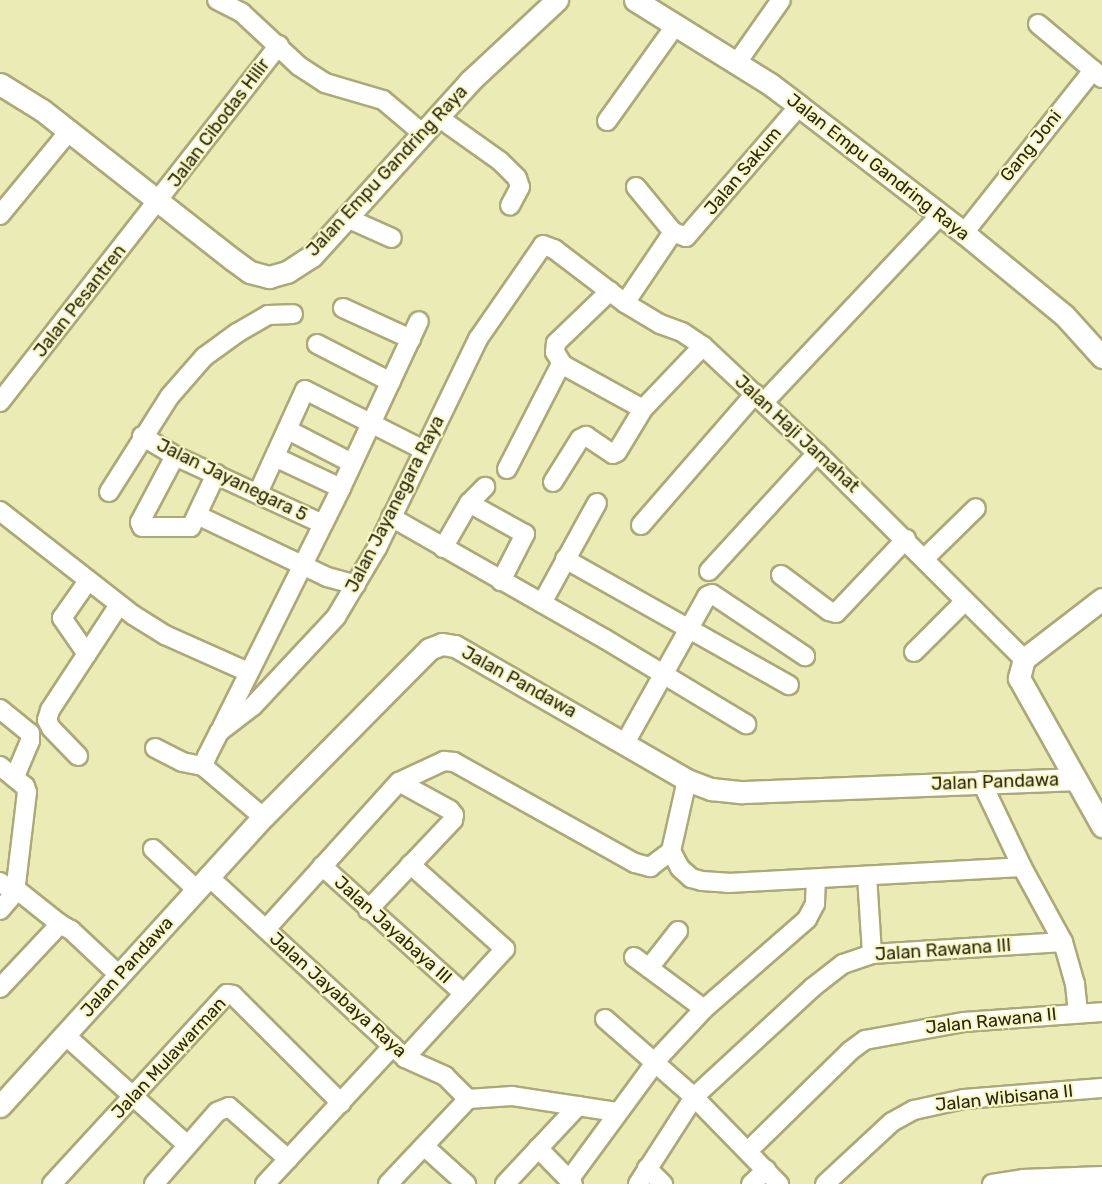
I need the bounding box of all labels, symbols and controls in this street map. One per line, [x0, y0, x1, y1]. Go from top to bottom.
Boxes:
street label: Jalan Cibodas Hilir [164, 54, 274, 192]
street label: Jalan Empu Gandring Raya [302, 81, 472, 261]
street label: Jalan Empu Gandring Raya [782, 89, 974, 245]
street label: Gang Joni [996, 106, 1066, 186]
street label: Jalan Sakum [700, 123, 786, 219]
street label: Jalan Pesantren [29, 240, 131, 362]
street label: Jalan Haji Jamahat [730, 371, 864, 497]
street label: Jalan Jayanegara Raya [341, 412, 449, 596]
street label: Jalan Jayanegara 5 [153, 434, 311, 526]
street label: Jalan Pandawa [458, 642, 580, 722]
street label: Jalan Pandawa [931, 769, 1059, 795]
street label: Jalan Jayabaya III [330, 872, 456, 988]
street label: Jalan Pandawa [76, 912, 178, 1022]
street label: Jalan Jayabaya Raya [265, 928, 411, 1062]
street label: Jalan Rawana III [874, 934, 1012, 966]
street label: Jalan Mulawarman [107, 993, 231, 1123]
street label: Jalan Rawana II [924, 1003, 1058, 1039]
street label: Jalan Wibisana II [934, 1080, 1074, 1116]

